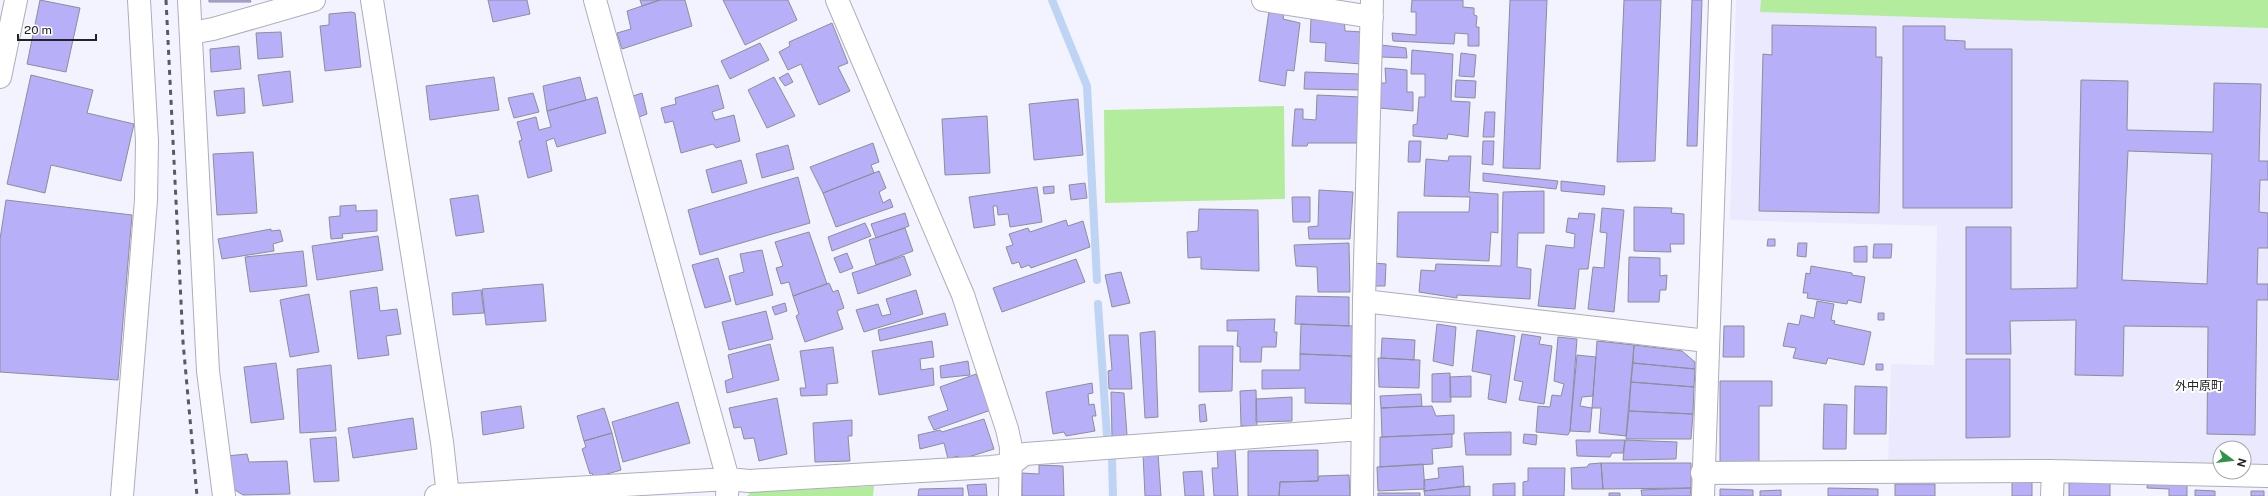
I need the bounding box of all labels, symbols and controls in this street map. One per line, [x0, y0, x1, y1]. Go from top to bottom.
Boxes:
scale bar [18, 16, 96, 42]
text: 20 m [24, 23, 52, 37]
district label: 外中原町 [2175, 379, 2223, 393]
north arrow [2212, 440, 2252, 480]
text: N [2235, 457, 2249, 468]

